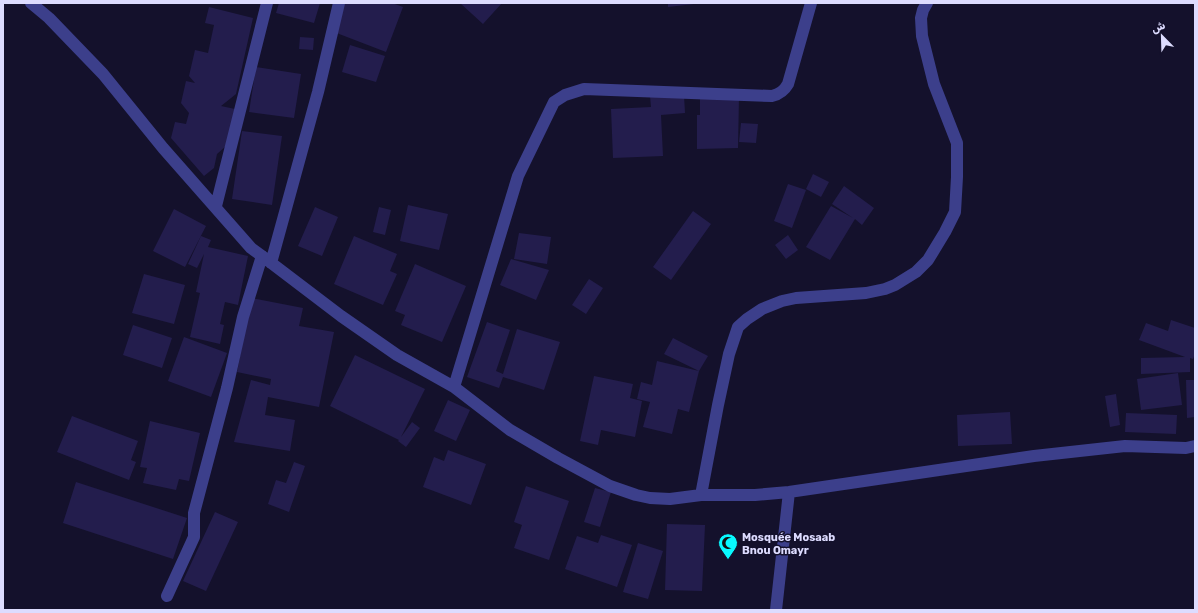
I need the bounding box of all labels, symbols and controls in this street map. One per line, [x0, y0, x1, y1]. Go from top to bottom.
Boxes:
north arrow [1142, 16, 1182, 56]
text: ش [1149, 19, 1167, 36]
place label: Mosquée Mosaab Bnou Omayr [742, 531, 835, 557]
mosque icon: Mosquée Mosaab Bnou Omayr [717, 532, 739, 560]

